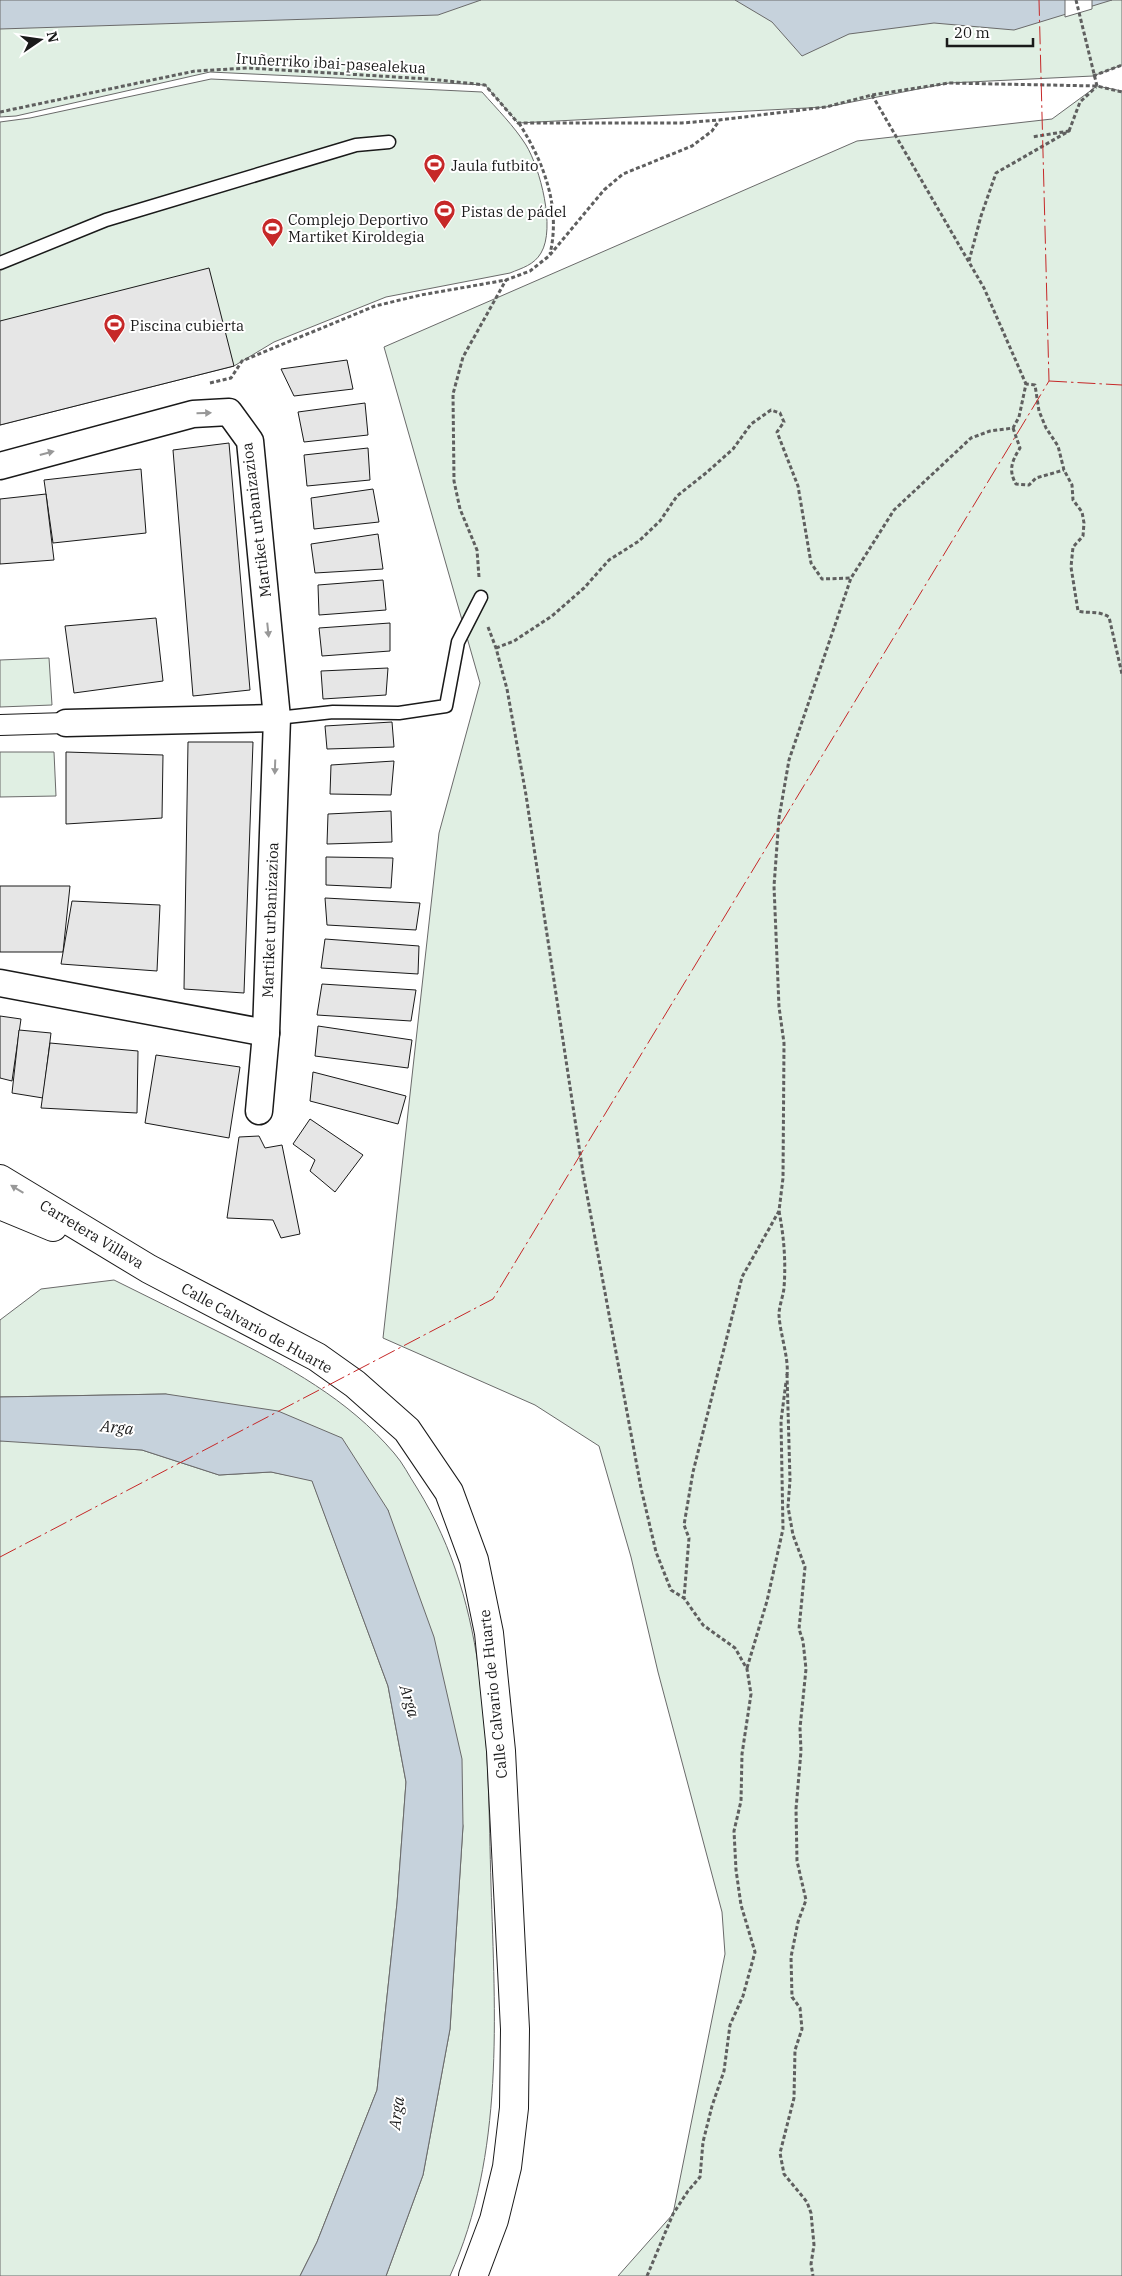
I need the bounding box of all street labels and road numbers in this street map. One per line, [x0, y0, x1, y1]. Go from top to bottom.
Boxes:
street label: Iruñerriko ibai-pasealekua [236, 49, 426, 77]
street label: Martiket urbanizazioa [237, 441, 275, 599]
street label: Martiket urbanizazioa [258, 842, 282, 998]
street label: Carretera Villava [36, 1195, 148, 1273]
street label: Calle Calvario de Huarte [178, 1278, 336, 1378]
street label: Calle Calvario de Huarte [475, 1609, 511, 1779]

